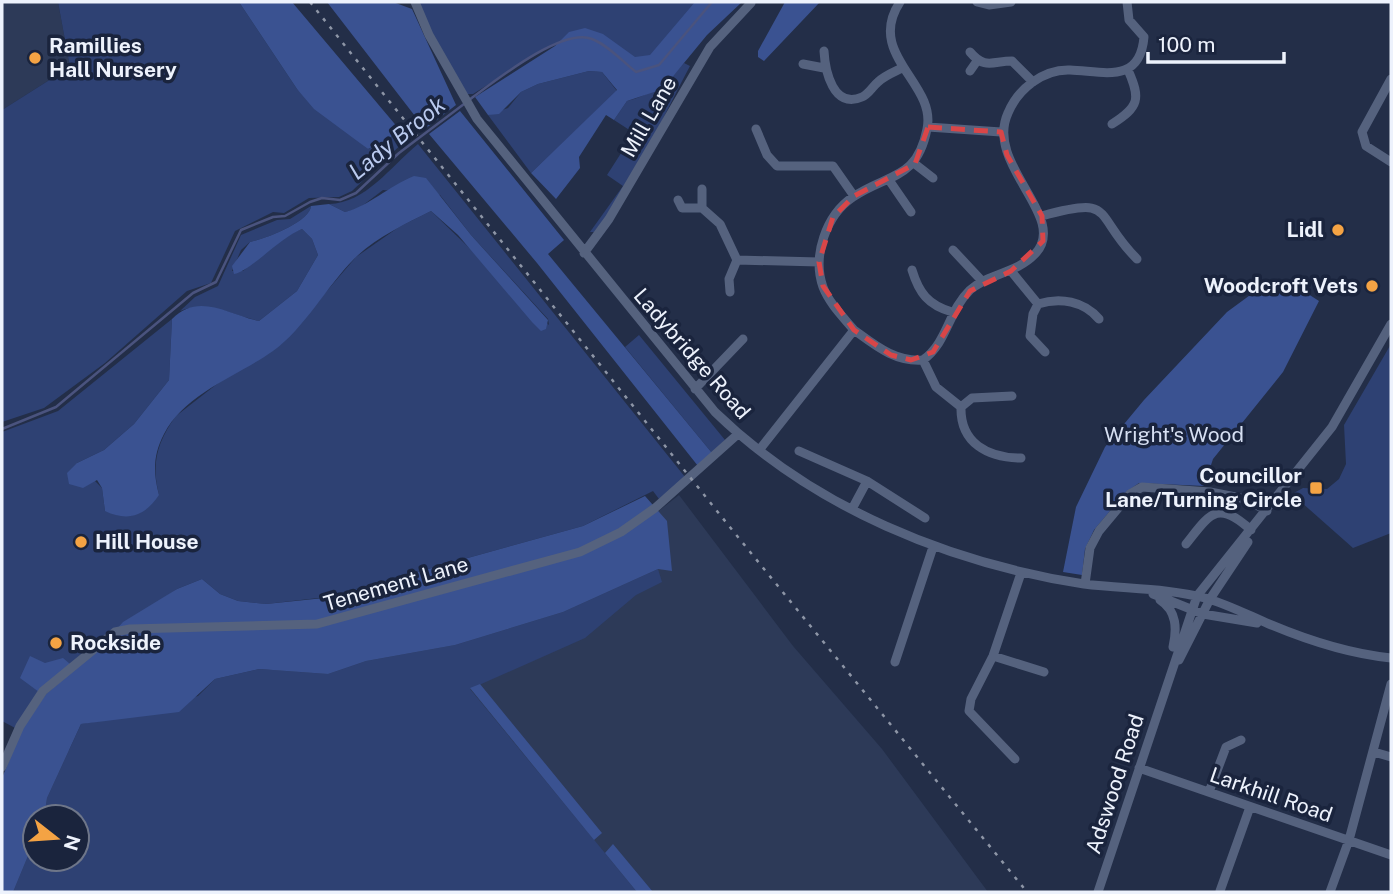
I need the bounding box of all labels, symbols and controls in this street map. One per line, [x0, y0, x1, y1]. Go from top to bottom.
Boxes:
scale bar [1148, 21, 1284, 65]
text: 100 m [1158, 32, 1215, 57]
place label: Ramillies Hall Nursery [49, 33, 177, 82]
marker: Ramillies Hall Nursery [27, 50, 43, 66]
street label: Mill Lane [616, 72, 682, 161]
water label: Lady Brook [343, 90, 451, 185]
place label: Lidl [1287, 217, 1324, 242]
marker: Lidl [1330, 222, 1346, 238]
place label: Woodcroft Vets [1204, 273, 1358, 298]
marker: Woodcroft Vets [1364, 278, 1380, 294]
street label: Ladybridge Road [629, 283, 756, 424]
park label: Wright's Wood [1104, 422, 1244, 447]
place label: Councillor Lane/Turning Circle [1105, 463, 1302, 512]
marker: Councillor Lane/Turning Circle [1308, 480, 1324, 496]
place label: Hill House [95, 529, 199, 554]
marker: Hill House [73, 534, 89, 550]
street label: Tenement Lane [321, 551, 471, 616]
place label: Rockside [70, 630, 161, 655]
marker: Rockside [48, 635, 64, 651]
street label: Adswood Road [1080, 711, 1149, 857]
street label: Larkhill Road [1207, 762, 1336, 827]
north arrow [21, 803, 91, 873]
text: N [60, 833, 85, 853]

